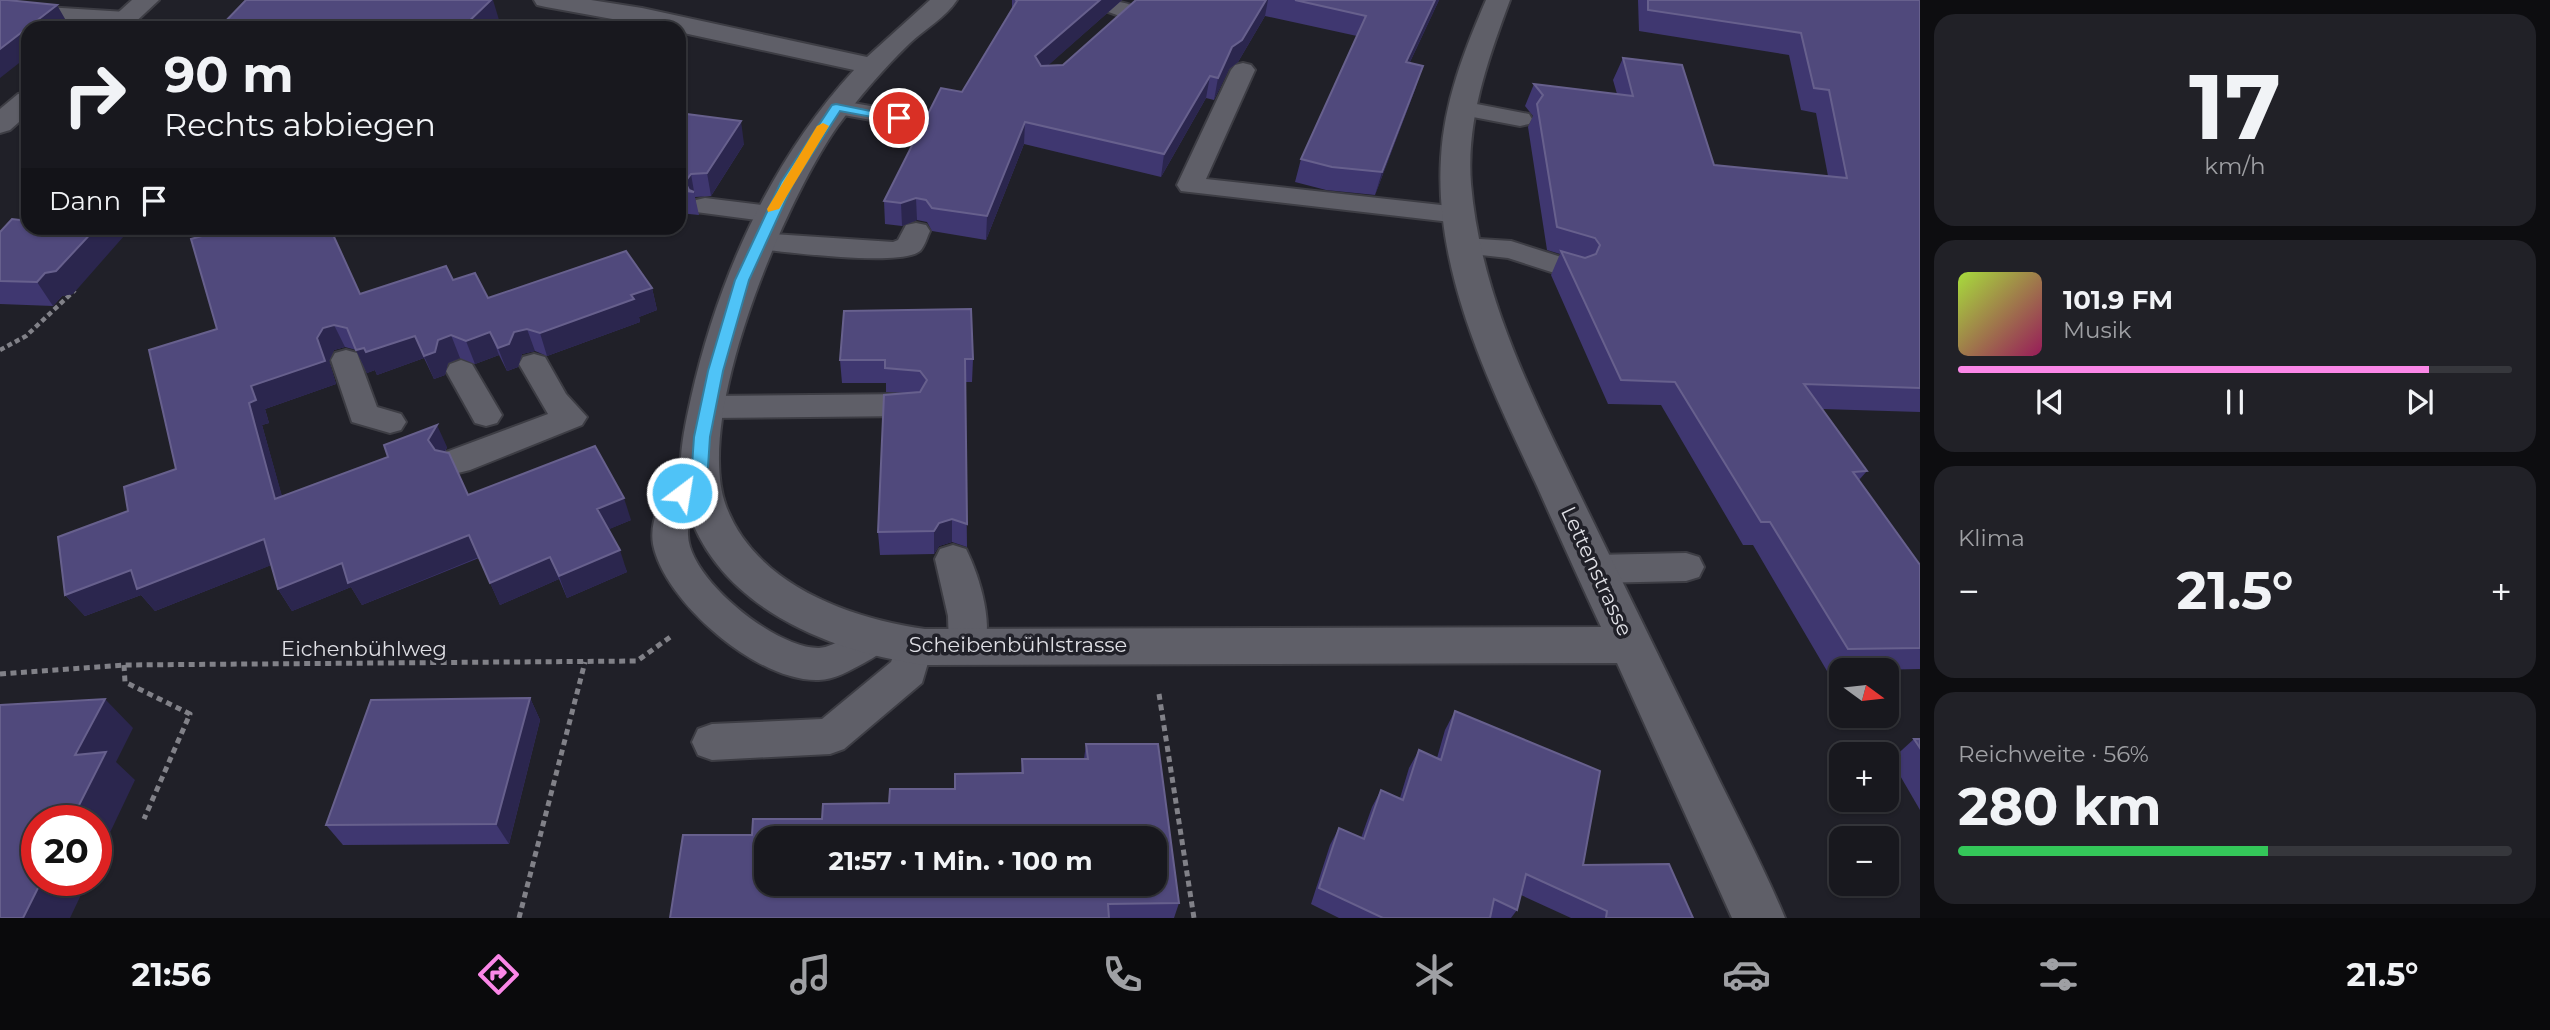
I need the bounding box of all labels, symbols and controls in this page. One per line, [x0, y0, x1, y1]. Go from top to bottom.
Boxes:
text: 90 m [164, 45, 294, 104]
icon: right [49, 49, 140, 140]
text: 17 [2189, 51, 2281, 162]
pin [869, 88, 929, 148]
icon: arrive [880, 99, 918, 137]
text: Rechts abbiegen [164, 105, 436, 144]
text: km/h [2204, 152, 2266, 180]
icon: arrive [135, 182, 173, 220]
text: Dann [49, 185, 121, 217]
text: 101.9 FM [2063, 284, 2173, 316]
text: Musik [2063, 316, 2132, 344]
icon: previous [2031, 383, 2069, 421]
icon: pause [2216, 383, 2254, 421]
icon: next [2401, 383, 2439, 421]
position arrow [645, 456, 719, 530]
street label: Lettenstrasse [1556, 502, 1638, 640]
text: Klima [1958, 524, 2025, 552]
text: 21.5° [2176, 559, 2294, 622]
text: − [1958, 568, 1980, 615]
text: + [2490, 568, 2512, 615]
street label: Scheibenbühlstrasse [909, 632, 1127, 657]
street label: Eichenbühlweg [281, 636, 447, 661]
north arrow [1829, 658, 1899, 728]
map controls [1829, 658, 1899, 896]
text: Reichweite · 56% [1958, 740, 2149, 768]
button: + [1829, 742, 1899, 812]
text: 280 km [1958, 775, 2161, 838]
speed limit sign: 20 [21, 805, 112, 896]
button: − [1829, 826, 1899, 896]
text: 21:57 · 1 Min. · 100 m [829, 845, 1092, 877]
icon: directions [474, 950, 523, 999]
icon: music [786, 950, 835, 999]
icon: phone [1098, 950, 1147, 999]
icon: climate [1410, 950, 1459, 999]
icon: car [1722, 950, 1771, 999]
icon: filters [2034, 950, 2083, 999]
text: 21:56 [132, 955, 211, 994]
text: 21.5° [2346, 955, 2418, 994]

